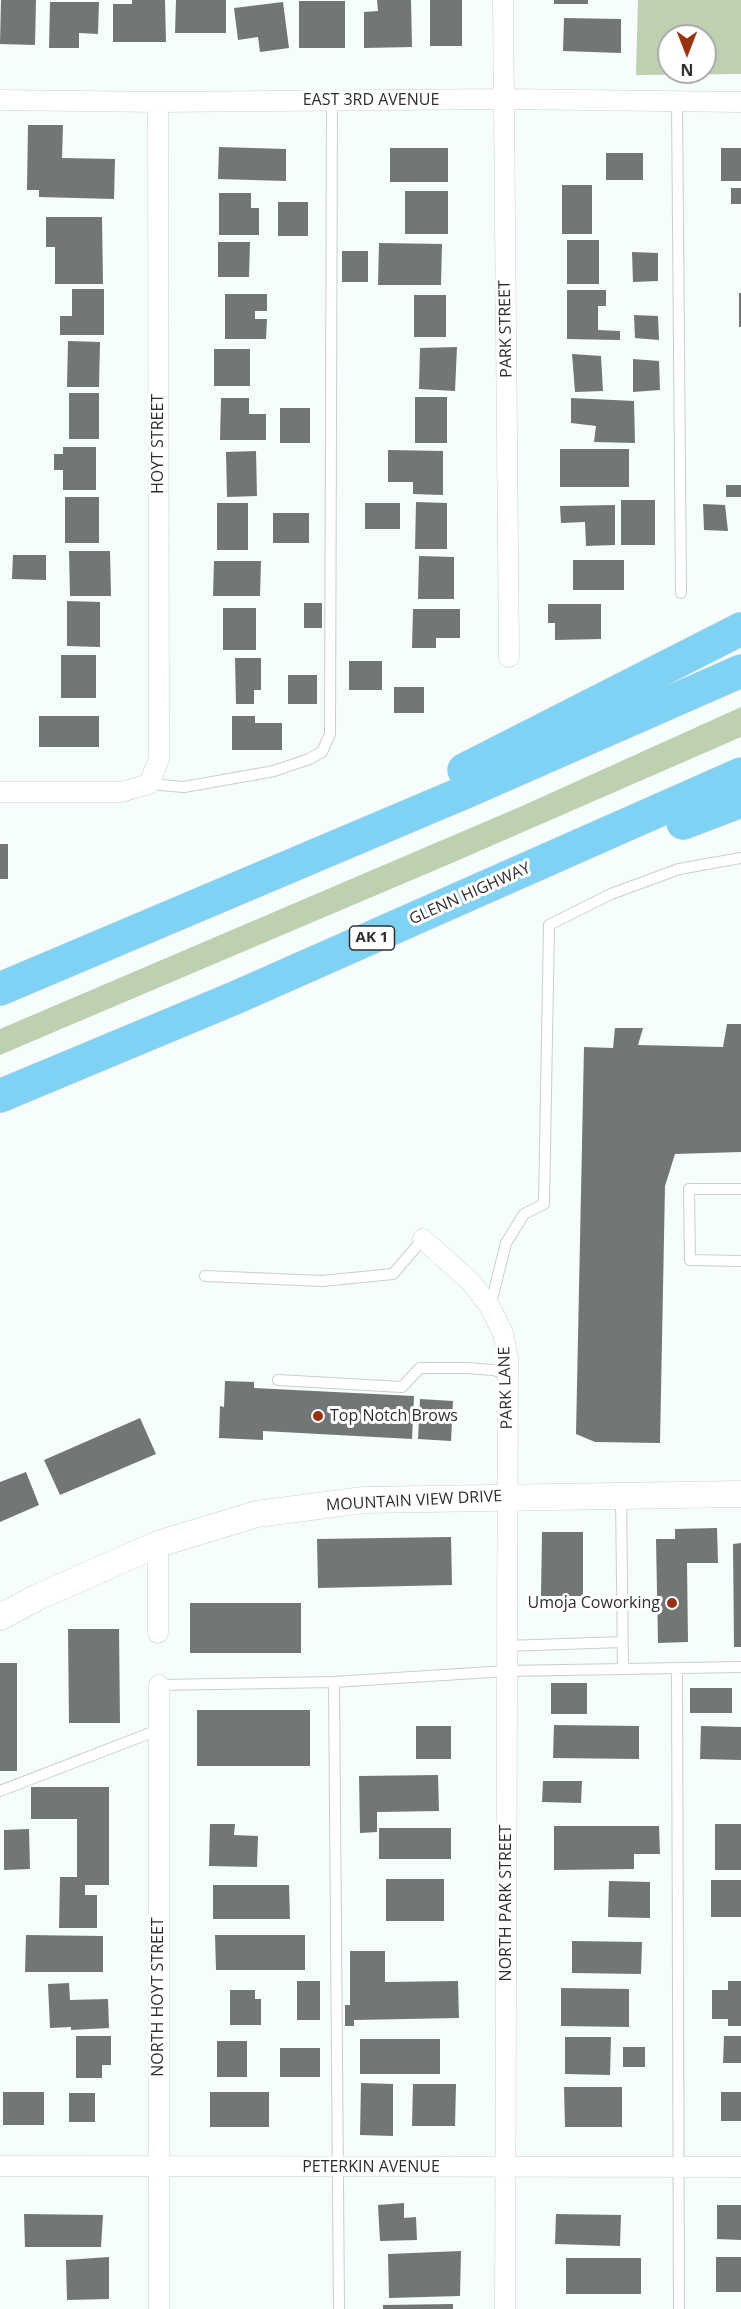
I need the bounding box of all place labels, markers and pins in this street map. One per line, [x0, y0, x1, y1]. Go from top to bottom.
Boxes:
place label: Top Notch Brows [330, 1406, 458, 1426]
marker: Top Notch Brows [311, 1409, 325, 1423]
place label: Umoja Coworking [528, 1593, 660, 1613]
marker: Umoja Coworking [665, 1596, 679, 1610]

